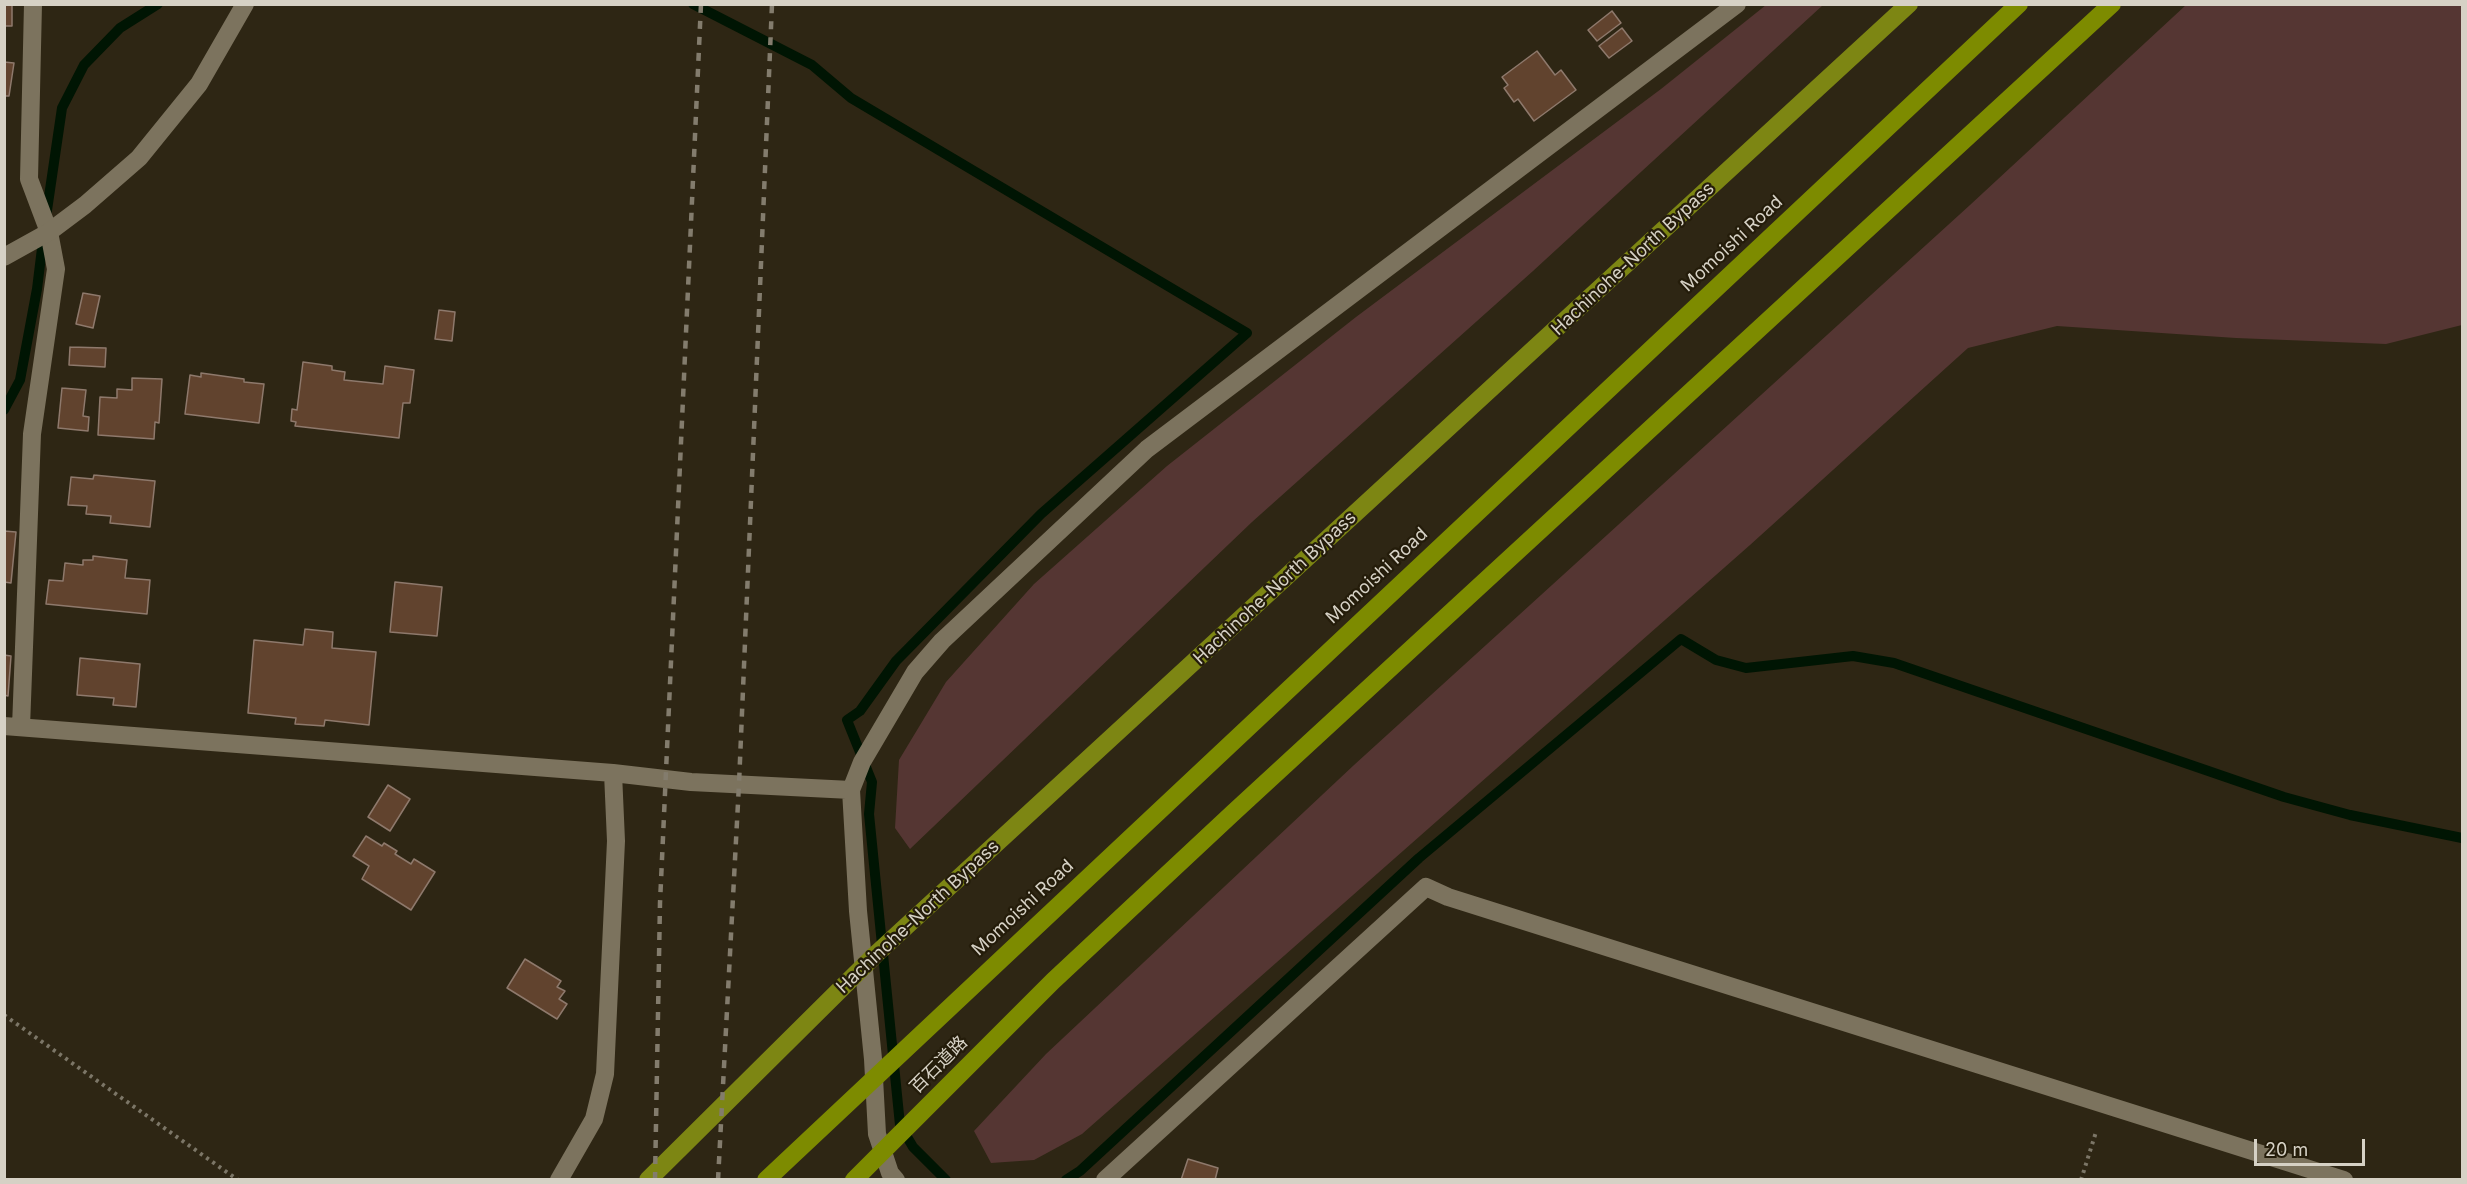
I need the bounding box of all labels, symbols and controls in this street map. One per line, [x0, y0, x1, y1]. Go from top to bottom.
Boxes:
street label: Hachinohe-North Bypass [1547, 178, 1719, 340]
street label: Momoishi Road [1677, 191, 1787, 297]
street label: Hachinohe-North Bypass [1189, 507, 1361, 669]
street label: Momoishi Road [1322, 523, 1432, 629]
street label: Hachinohe-North Bypass [832, 836, 1004, 998]
street label: Momoishi Road [968, 855, 1078, 961]
street label: 百石道路 [906, 1032, 972, 1098]
scale bar [2257, 1127, 2368, 1165]
text: 20 m [2265, 1139, 2308, 1160]

